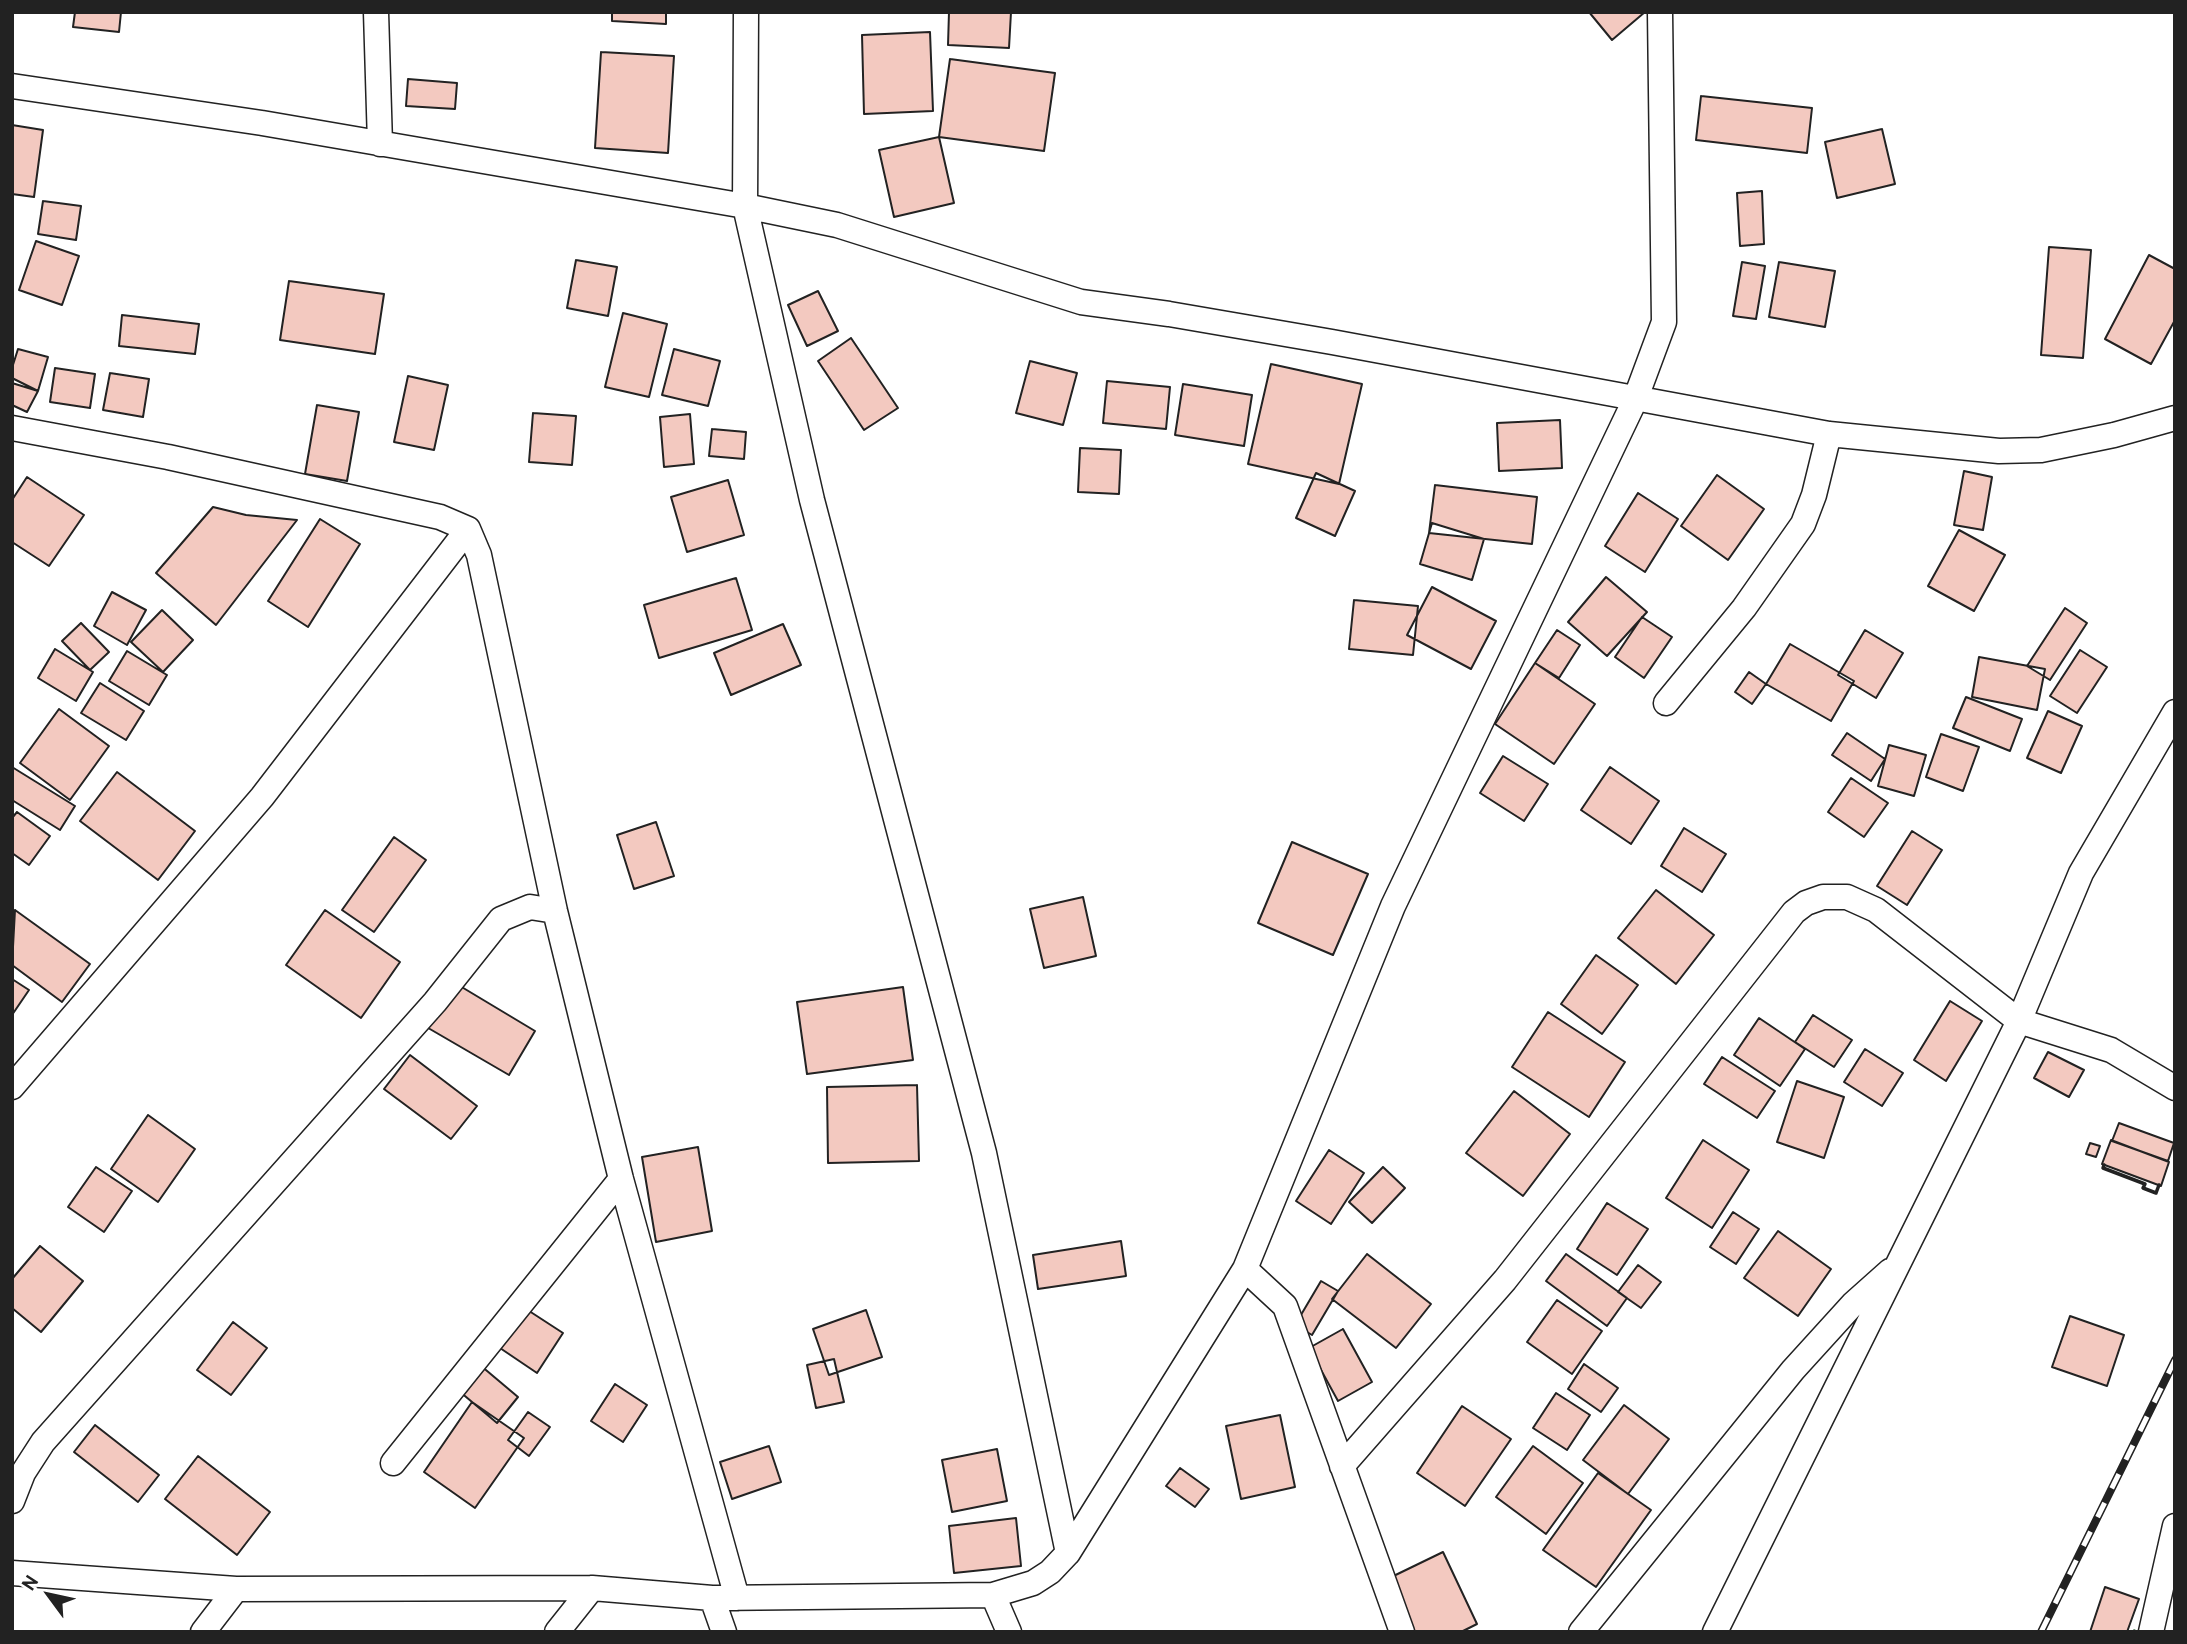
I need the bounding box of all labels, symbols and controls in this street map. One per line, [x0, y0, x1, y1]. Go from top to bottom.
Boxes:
north arrow [14, 1560, 84, 1630]
text: N [18, 1571, 45, 1596]

